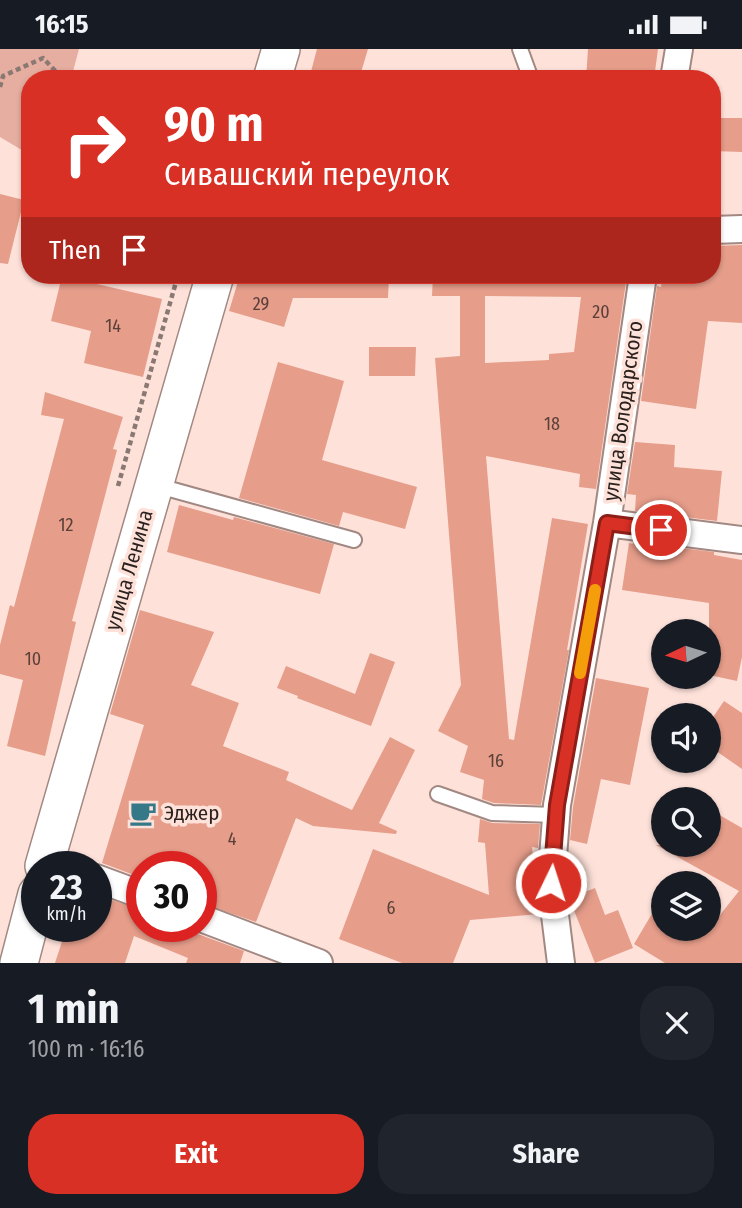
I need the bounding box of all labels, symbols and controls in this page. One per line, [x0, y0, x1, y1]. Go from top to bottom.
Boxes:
text: 16:15 [35, 9, 88, 40]
text: 90 m [164, 95, 264, 154]
icon: right [49, 98, 140, 189]
text: Сивашский переулок [164, 155, 450, 193]
icon: arrive [115, 231, 153, 269]
text: Then [49, 235, 101, 266]
house number: 29 [253, 293, 269, 315]
house number: 20 [592, 301, 610, 323]
house number: 14 [105, 315, 121, 337]
street label: улица Володарского [597, 319, 649, 503]
house number: 18 [544, 413, 560, 435]
pin [631, 500, 691, 560]
street label: улица Ленина [99, 507, 159, 633]
icon: arrive [642, 511, 680, 549]
house number: 12 [59, 514, 74, 536]
north arrow [651, 619, 721, 689]
map controls [651, 619, 721, 941]
house number: 10 [25, 648, 41, 670]
button: sound [651, 703, 721, 773]
house number: 16 [488, 750, 504, 772]
button: search [651, 787, 721, 857]
cafe icon: Эджер [128, 798, 158, 828]
place label: Эджер [164, 800, 219, 826]
house number: 4 [228, 828, 237, 850]
position arrow [514, 846, 588, 920]
speed limit sign: 30 [126, 851, 217, 942]
text: 23 [50, 866, 83, 908]
button: layers [651, 871, 721, 941]
house number: 6 [387, 897, 396, 919]
text: km/h [46, 903, 87, 925]
text: 1 min [28, 984, 119, 1034]
button: close [640, 986, 714, 1060]
text: 100 m · 16:16 [28, 1035, 144, 1063]
button: Exit [28, 1114, 364, 1194]
button: Share [378, 1114, 714, 1194]

